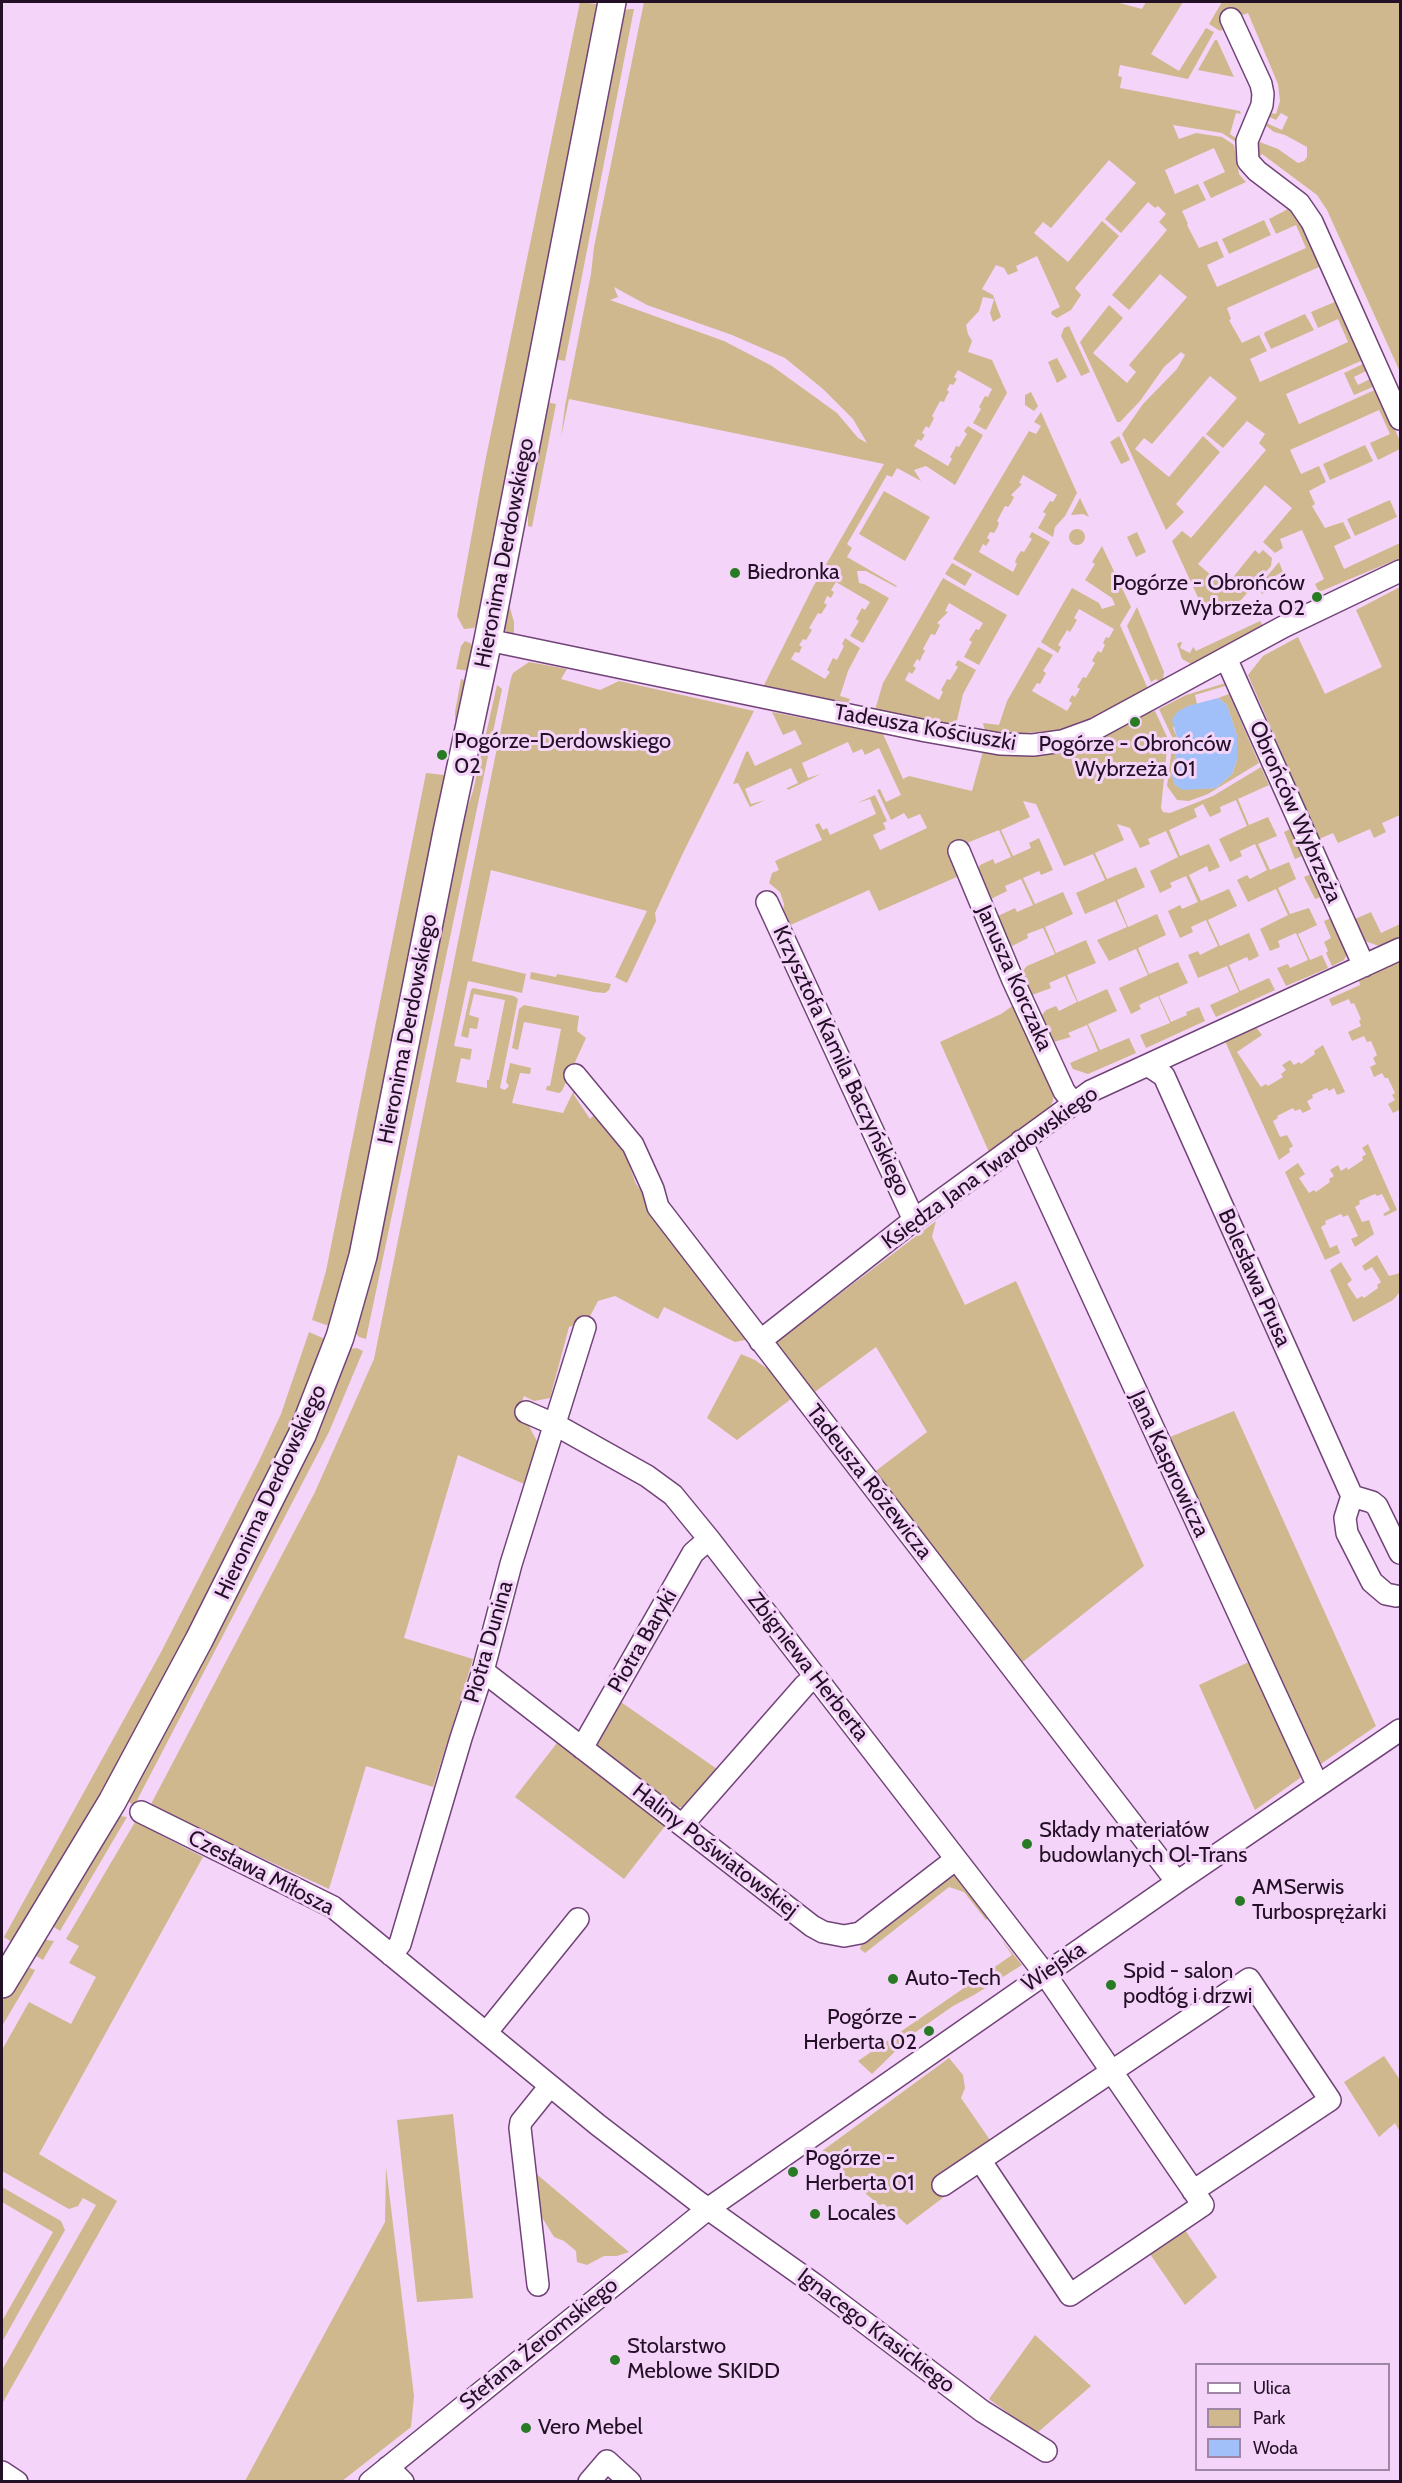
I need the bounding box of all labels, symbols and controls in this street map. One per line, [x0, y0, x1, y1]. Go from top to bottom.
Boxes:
street label: Hieronima Derdowskiego [470, 436, 540, 670]
place label: Biedronka [747, 560, 840, 586]
marker: Biedronka [728, 566, 742, 580]
place label: Pogórze - Obrońców Wybrzeża 02 [1112, 571, 1305, 622]
marker: Pogórze - Obrońców Wybrzeża 02 [1310, 590, 1324, 604]
street label: Tadeusza Kościuszki [832, 699, 1018, 757]
marker: Pogórze - Obrońców Wybrzeża 01 [1128, 715, 1142, 729]
street label: Obrońców Wybrzeża [1243, 717, 1347, 907]
place label: Pogórze-Derdowskiego 02 [454, 729, 671, 780]
place label: Pogórze - Obrońców Wybrzeża 01 [1039, 732, 1231, 784]
marker: Pogórze-Derdowskiego 02 [435, 748, 449, 762]
street label: Janusza Korczaka [970, 901, 1058, 1055]
street label: Hieronima Derdowskiego [373, 912, 443, 1146]
street label: Krzysztofa Kamila Baczyńskiego [767, 922, 915, 1200]
street label: Księdza Jana Twardowskiego [877, 1081, 1103, 1255]
street label: Bolesława Prusa [1212, 1205, 1296, 1351]
street label: Hieronima Derdowskiego [210, 1381, 332, 1603]
street label: Jana Kasprowicza [1124, 1387, 1214, 1541]
street label: Tadeusza Różewicza [800, 1399, 938, 1565]
street label: Piotra Dunina [459, 1578, 519, 1706]
street label: Piotra Baryki [603, 1585, 683, 1697]
street label: Zbigniewa Herberta [742, 1587, 874, 1747]
street label: Haliny Poświatowskiej [627, 1778, 803, 1924]
place label: Składy materiałów budowlanych Ol-Trans [1039, 1818, 1247, 1870]
street label: Czesława Miłosza [183, 1825, 339, 1921]
marker: Składy materiałów budowlanych Ol-Trans [1020, 1837, 1034, 1851]
place label: AMSerwis Turbosprężarki [1252, 1875, 1387, 1927]
marker: AMSerwis Turbosprężarki [1233, 1894, 1247, 1908]
street label: Wiejska [1017, 1936, 1091, 1998]
place label: Spid - salon podłóg i drzwi [1123, 1959, 1253, 2011]
place label: Auto-Tech [905, 1966, 1001, 1992]
marker: Auto-Tech [886, 1972, 900, 1986]
marker: Spid - salon podłóg i drzwi [1104, 1978, 1118, 1992]
place label: Pogórze - Herberta 02 [803, 2005, 917, 2056]
marker: Pogórze - Herberta 02 [922, 2024, 936, 2038]
place label: Pogórze - Herberta 01 [805, 2146, 914, 2198]
marker: Pogórze - Herberta 01 [786, 2165, 800, 2179]
place label: Locales [827, 2201, 896, 2227]
marker: Locales [808, 2207, 822, 2221]
street label: Ignacego Krasickiego [792, 2263, 960, 2399]
street label: Stefana Żeromskiego [455, 2272, 623, 2416]
place label: Stolarstwo Meblowe SKIDD [627, 2334, 780, 2386]
marker: Stolarstwo Meblowe SKIDD [608, 2353, 622, 2367]
legend [1195, 2363, 1390, 2471]
text: Ulica [1253, 2377, 1291, 2399]
text: Park [1253, 2407, 1285, 2429]
place label: Vero Mebel [538, 2415, 643, 2441]
marker: Vero Mebel [519, 2421, 533, 2435]
text: Woda [1253, 2437, 1298, 2459]

